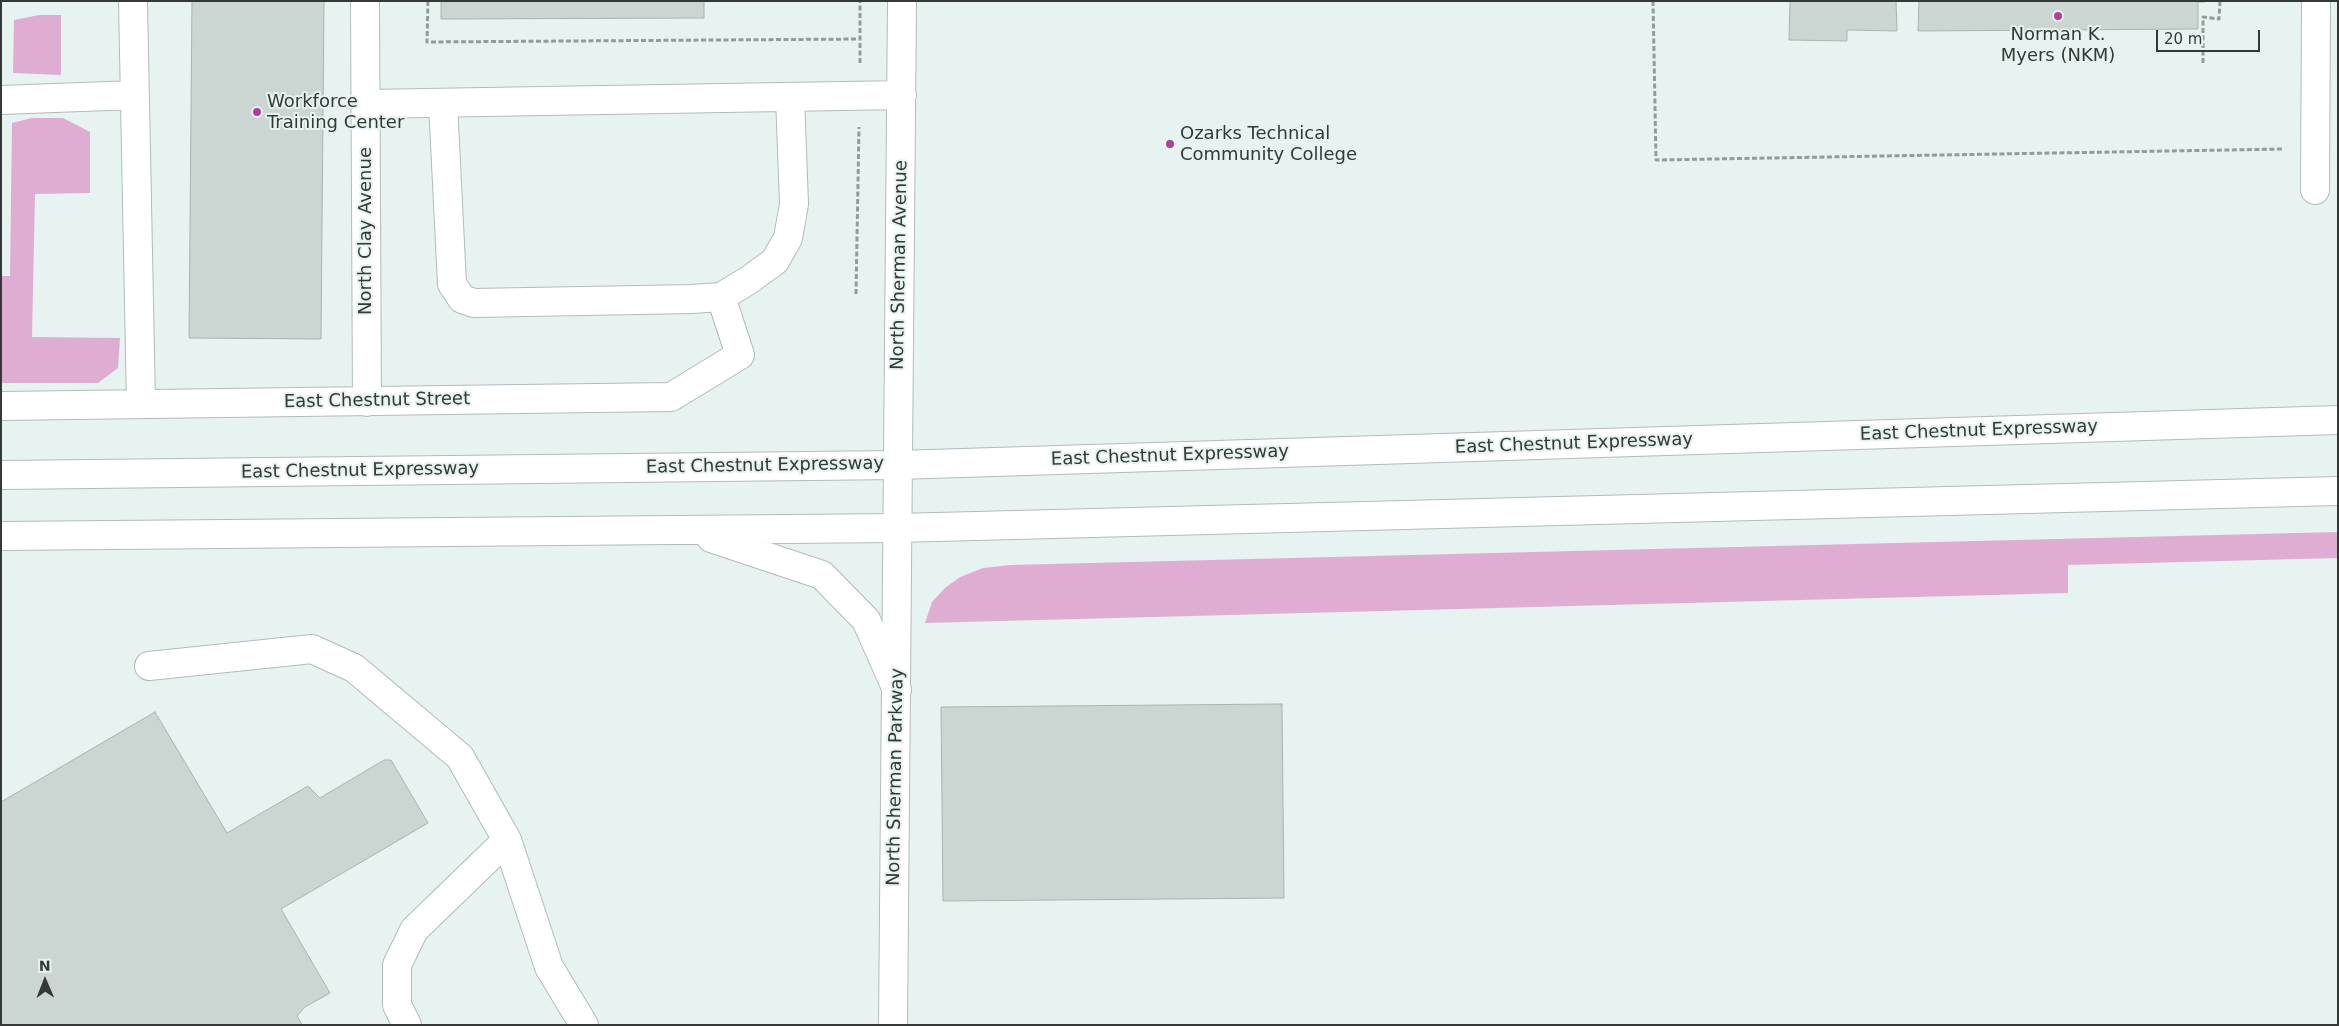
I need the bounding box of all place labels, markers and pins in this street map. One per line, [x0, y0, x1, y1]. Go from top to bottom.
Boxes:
marker: Norman K. Myers (NKM) [2052, 10, 2064, 22]
place label: Norman K. Myers (NKM) [2001, 24, 2115, 66]
place label: Workforce Training Center [267, 91, 404, 134]
marker: Workforce Training Center [251, 106, 263, 118]
place label: Ozarks Technical Community College [1180, 123, 1357, 166]
marker: Ozarks Technical Community College [1164, 138, 1176, 150]

